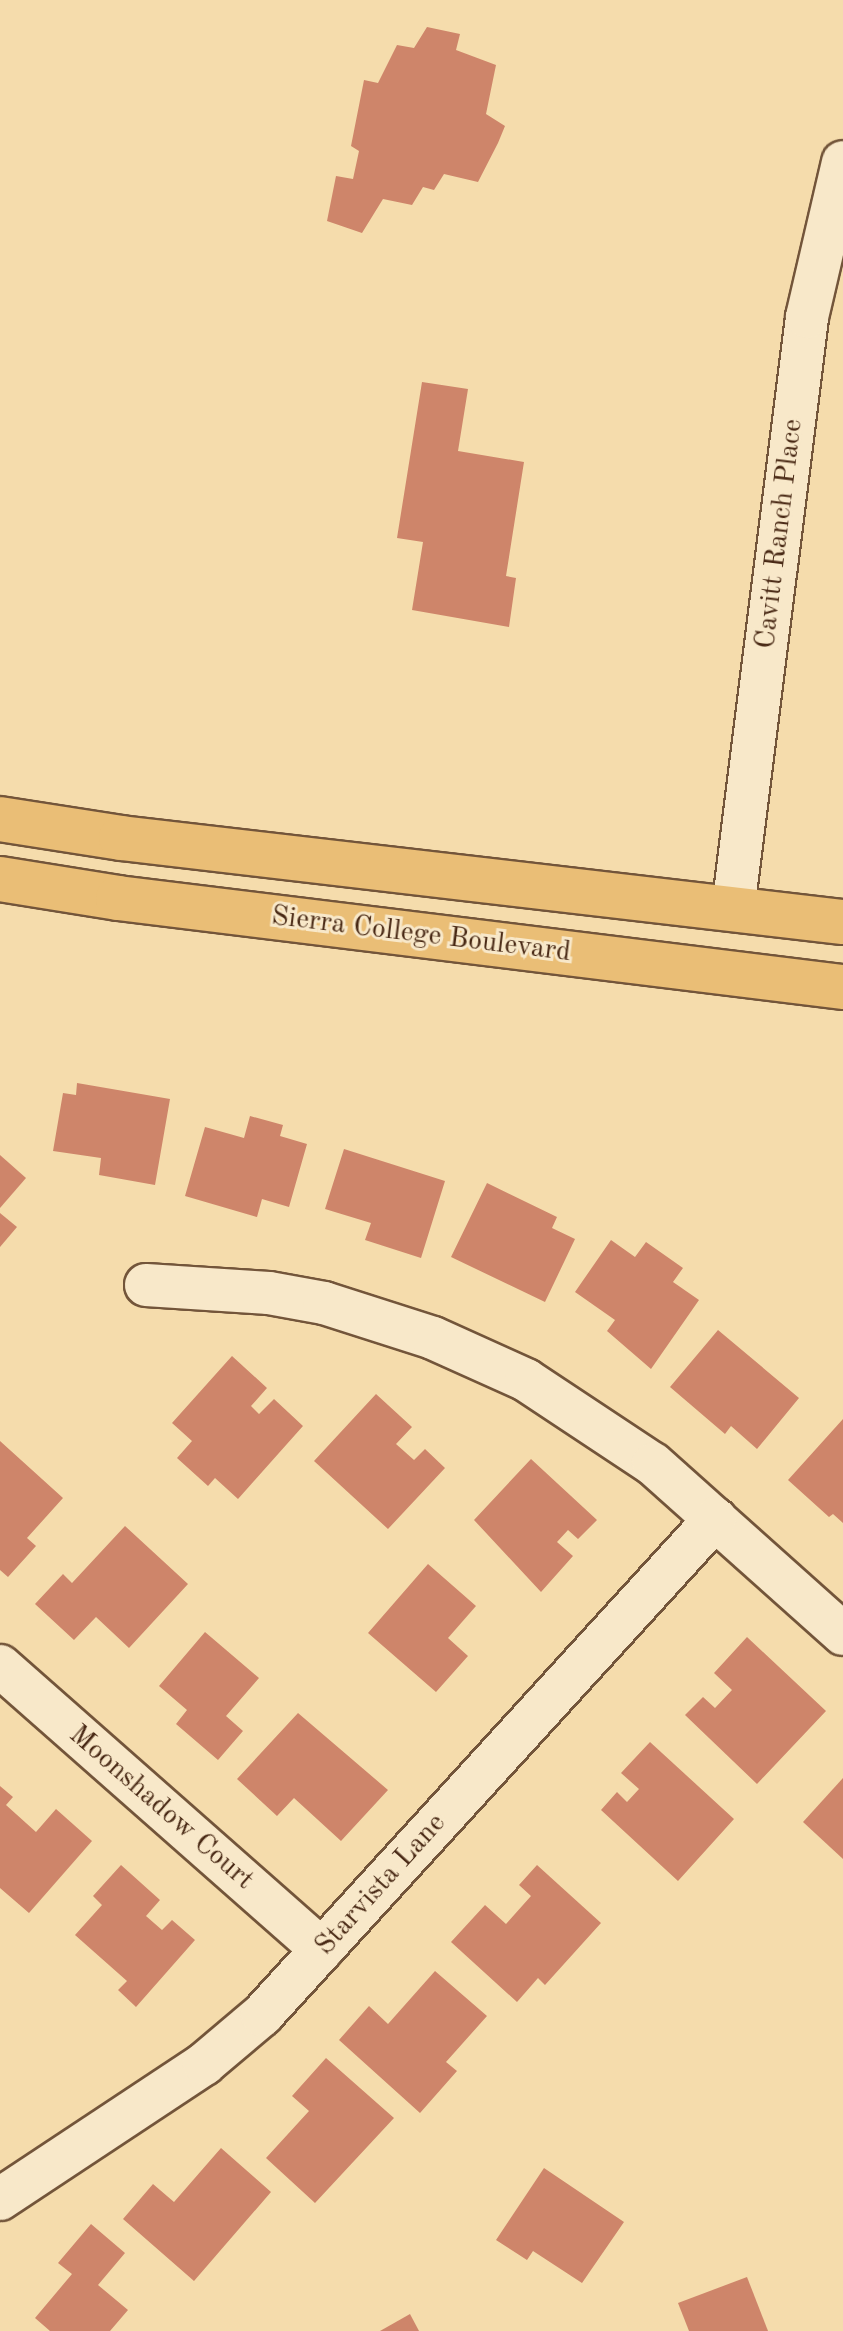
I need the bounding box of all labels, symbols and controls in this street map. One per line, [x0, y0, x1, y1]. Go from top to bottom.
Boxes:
street label: Cavitt Ranch Place [749, 417, 811, 651]
street label: Sierra College Boulevard [269, 900, 573, 970]
street label: Moonshadow Court [62, 1719, 260, 1897]
street label: Starvista Lane [309, 1807, 453, 1963]

